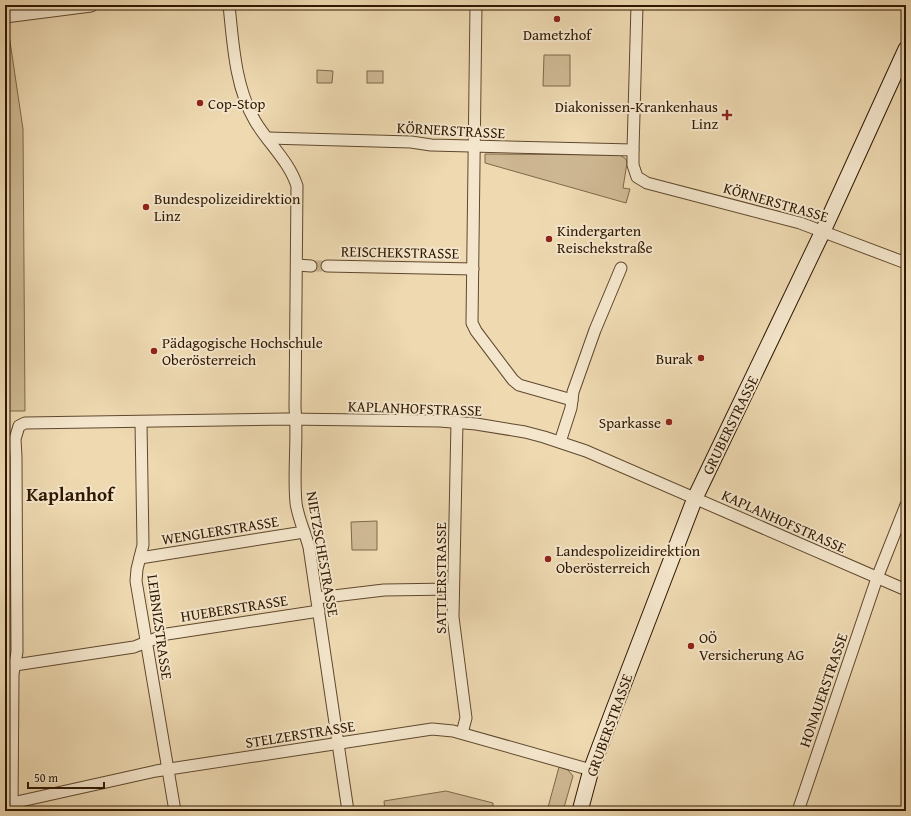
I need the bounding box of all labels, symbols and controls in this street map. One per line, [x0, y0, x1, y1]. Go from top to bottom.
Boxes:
marker: Dametzhof [552, 14, 562, 24]
place label: Dametzhof [523, 24, 593, 45]
place label: Cop-Stop [208, 93, 265, 114]
place label: Diakonissen-Krankenhaus Linz [555, 96, 718, 134]
marker: Cop-Stop [195, 98, 205, 108]
marker: Diakonissen-Krankenhaus Linz [721, 109, 733, 121]
street label: KÖRNERSTRASSE [396, 117, 506, 143]
street label: KÖRNERSTRASSE [721, 177, 831, 227]
place label: Bundespolizeidirektion Linz [154, 188, 301, 226]
marker: Bundespolizeidirektion Linz [141, 202, 151, 212]
place label: Kindergarten Reischekstraße [557, 220, 653, 258]
marker: Kindergarten Reischekstraße [544, 234, 554, 244]
street label: REISCHEKSTRASSE [341, 240, 460, 264]
place label: Pädagogische Hochschule Oberösterreich [162, 332, 323, 370]
marker: Pädagogische Hochschule Oberösterreich [149, 346, 159, 356]
place label: Burak [656, 348, 693, 369]
marker: Burak [696, 353, 706, 363]
street label: GRUBERSTRASSE [697, 372, 763, 478]
street label: KAPLANHOFSTRASSE [348, 395, 483, 421]
place label: Sparkasse [599, 412, 661, 433]
marker: Sparkasse [664, 417, 674, 427]
district label: Kaplanhof [26, 480, 116, 508]
street label: KAPLANHOFSTRASSE [718, 484, 850, 558]
street label: NIETZSCHESTRASSE [302, 490, 344, 619]
street label: WENGLERSTRASSE [160, 510, 280, 550]
street label: SATTLERSTRASSE [430, 522, 451, 634]
place label: Landespolizeidirektion Oberösterreich [556, 540, 701, 578]
marker: Landespolizeidirektion Oberösterreich [543, 554, 553, 564]
street label: LEIBNIZSTRASSE [142, 573, 178, 681]
street label: HUEBERSTRASSE [179, 589, 289, 627]
place label: OÖ Versicherung AG [699, 627, 805, 665]
street label: HONAUERSTRASSE [794, 630, 852, 750]
marker: OÖ Versicherung AG [686, 641, 696, 651]
street label: GRUBERSTRASSE [581, 670, 637, 779]
street label: STELZERSTRASSE [244, 715, 357, 753]
scale bar [28, 764, 104, 790]
text: 50 m [34, 769, 58, 786]

